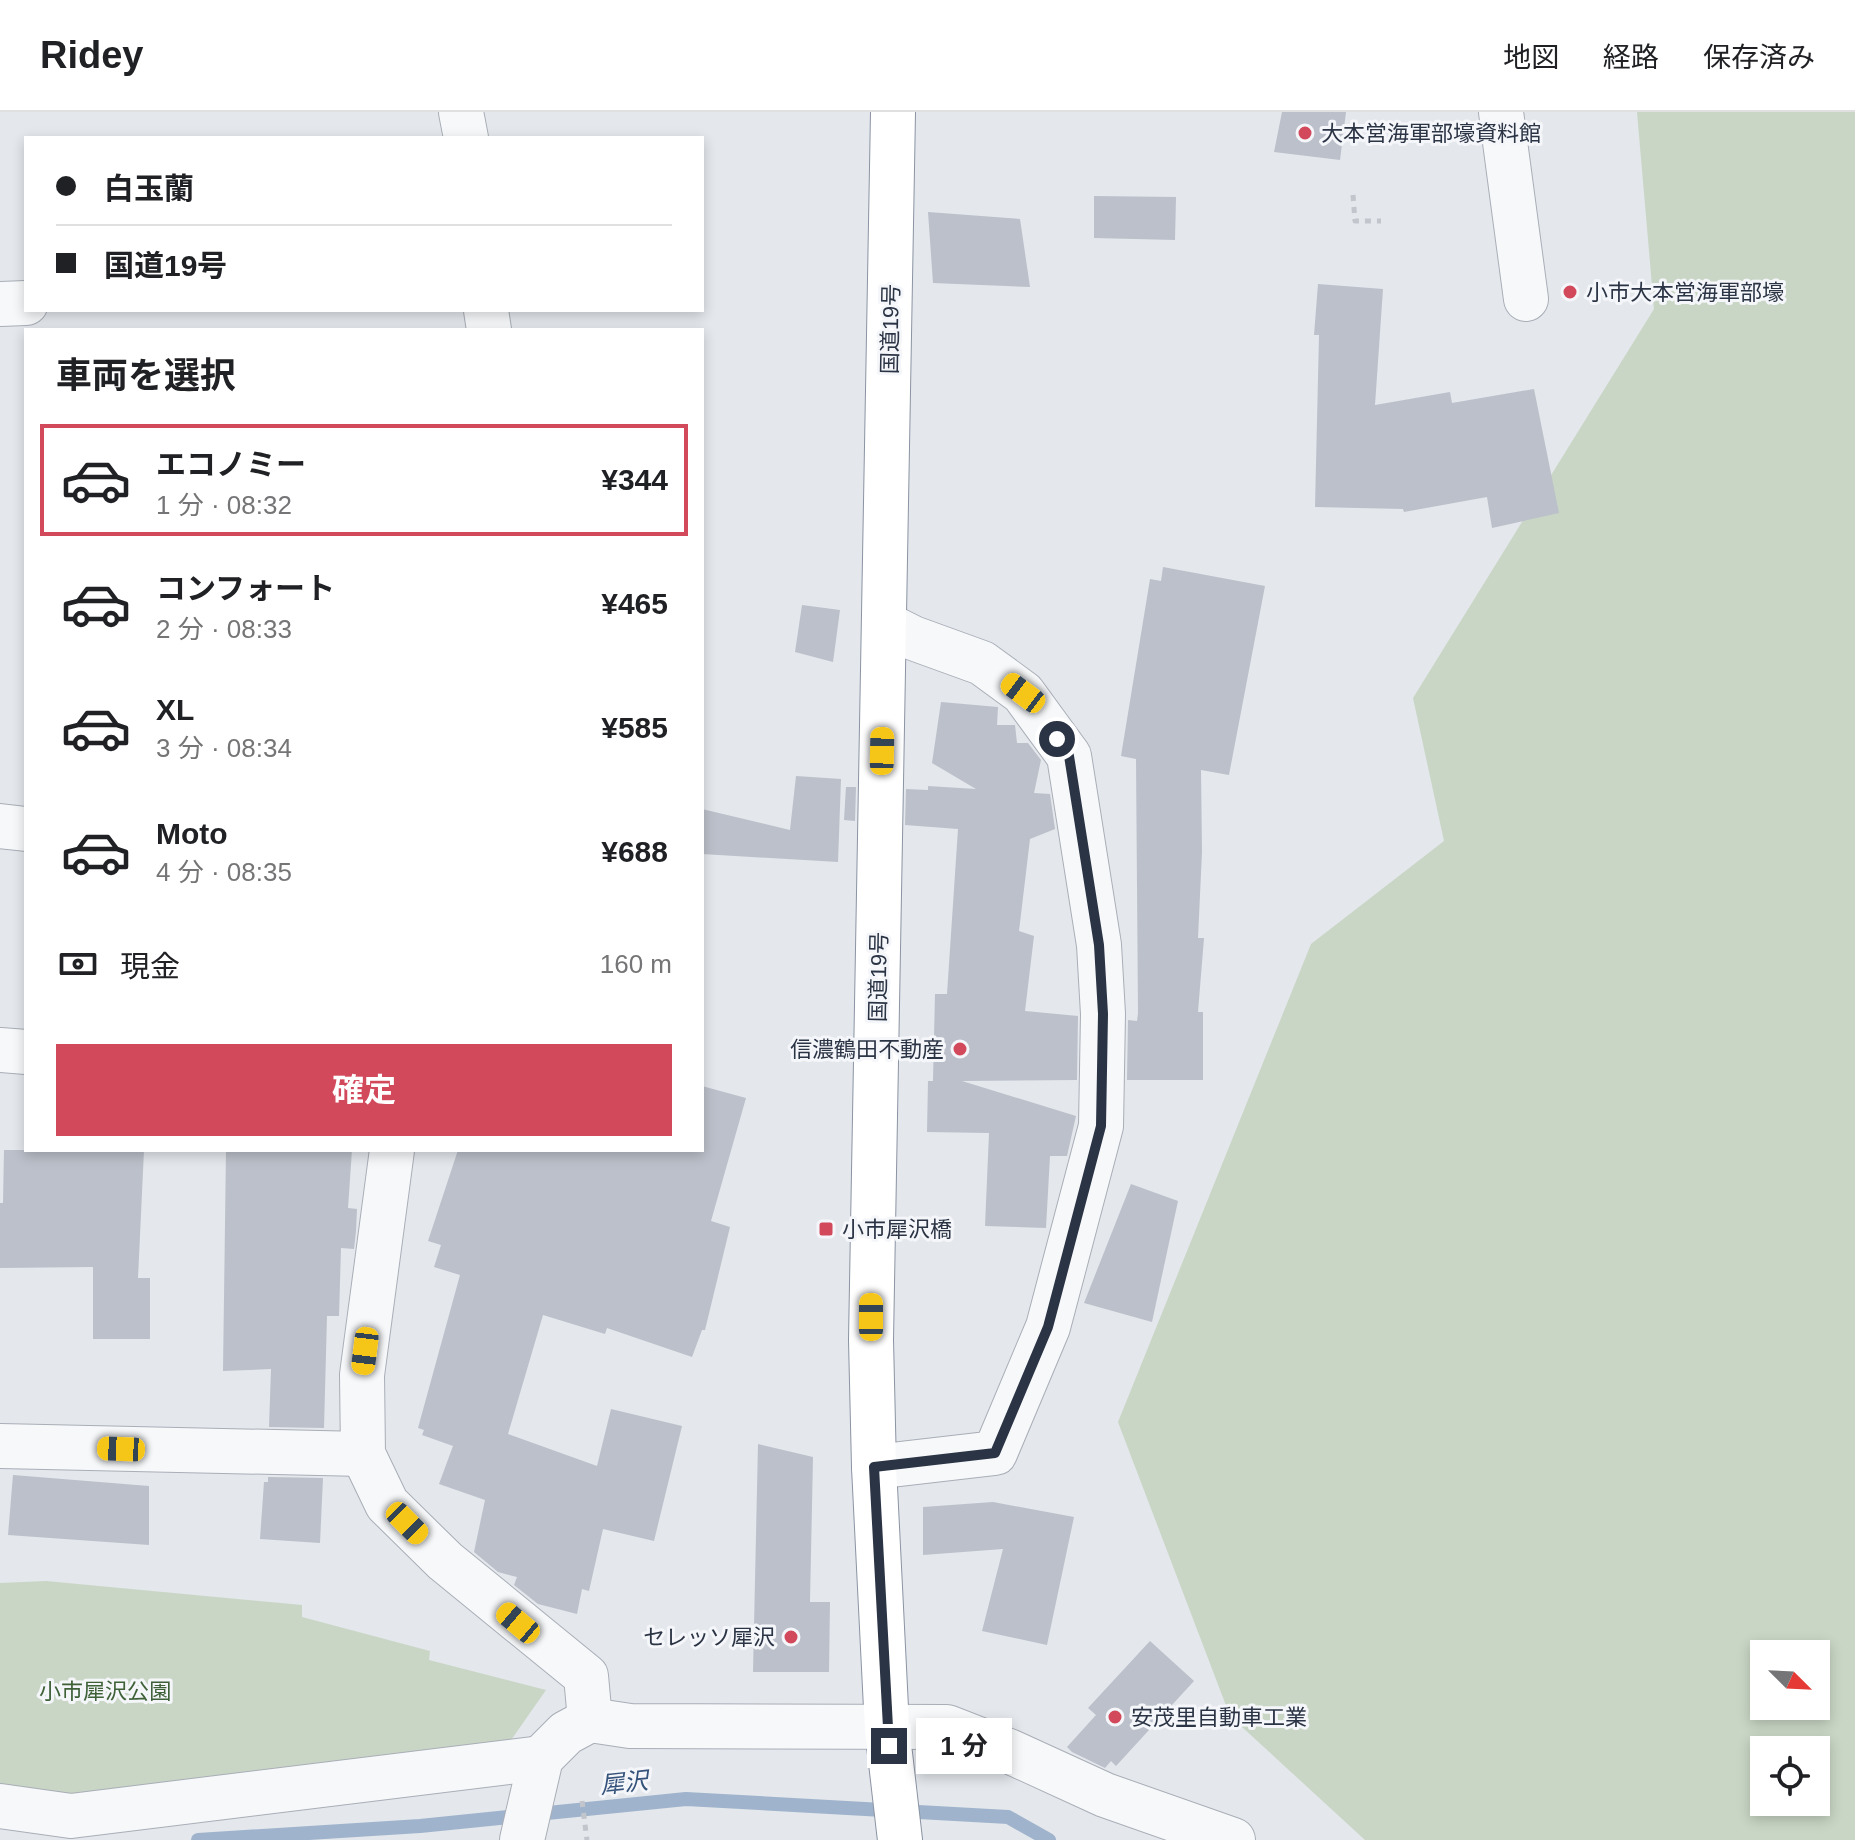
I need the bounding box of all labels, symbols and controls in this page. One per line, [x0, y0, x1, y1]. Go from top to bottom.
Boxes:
text: Ridey [40, 34, 143, 76]
text: 地図 [1503, 42, 1559, 73]
text: 経路 [1603, 42, 1659, 73]
text: 保存済み [1703, 42, 1815, 73]
place label: 大本営海軍部壕資料館 [1321, 121, 1541, 146]
marker: 大本営海軍部壕資料館 [1296, 124, 1314, 142]
text: 白玉蘭 [104, 172, 194, 205]
text: 国道19号 [104, 249, 227, 282]
place label: 小市大本営海軍部壕 [1586, 280, 1784, 305]
marker: 小市大本営海軍部壕 [1561, 283, 1579, 301]
street label: 国道19号 [877, 284, 904, 374]
text: 車両を選択 [56, 355, 236, 396]
icon: car [60, 444, 132, 516]
text: エコノミー [156, 448, 306, 481]
text: ¥344 [601, 463, 668, 496]
text: 1 分 · 08:32 [156, 490, 292, 520]
icon: car [60, 568, 132, 640]
text: コンフォート [156, 572, 335, 605]
text: ¥465 [601, 587, 668, 620]
text: 2 分 · 08:33 [156, 614, 292, 644]
car [997, 669, 1049, 717]
icon: car [60, 692, 132, 764]
text: XL [156, 693, 194, 726]
text: ¥585 [601, 711, 668, 744]
route start [1039, 721, 1075, 757]
car [870, 727, 894, 775]
text: 3 分 · 08:34 [156, 733, 292, 763]
icon: car [60, 816, 132, 888]
text: Moto [156, 817, 228, 850]
text: ¥688 [601, 835, 668, 868]
text: 4 分 · 08:35 [156, 857, 292, 887]
street label: 国道19号 [865, 932, 892, 1022]
icon: cash [56, 942, 100, 986]
text: 160 m [600, 949, 672, 979]
text: 現金 [120, 950, 180, 983]
place label: 信濃鶴田不動産 [790, 1037, 944, 1062]
marker: 信濃鶴田不動産 [951, 1040, 969, 1058]
button: 確定 [56, 1044, 672, 1136]
place label: 小市犀沢橋 [842, 1217, 952, 1242]
marker: 小市犀沢橋 [817, 1220, 835, 1238]
car [859, 1293, 883, 1341]
car [350, 1326, 380, 1376]
car [97, 1436, 145, 1462]
car [382, 1498, 432, 1548]
car [492, 1598, 544, 1648]
place label: セレッソ犀沢 [643, 1625, 775, 1650]
marker: セレッソ犀沢 [782, 1628, 800, 1646]
north arrow [1750, 1640, 1830, 1720]
map controls [1750, 1640, 1830, 1816]
park label: 小市犀沢公園 [39, 1679, 171, 1704]
place label: 安茂里自動車工業 [1131, 1705, 1307, 1730]
marker: 安茂里自動車工業 [1106, 1708, 1124, 1726]
callout: 1 分 [917, 1718, 1013, 1774]
route end [871, 1728, 907, 1764]
text: 1 分 [940, 1731, 988, 1761]
button: locate [1750, 1736, 1830, 1816]
water label: 犀沢 [599, 1766, 652, 1798]

